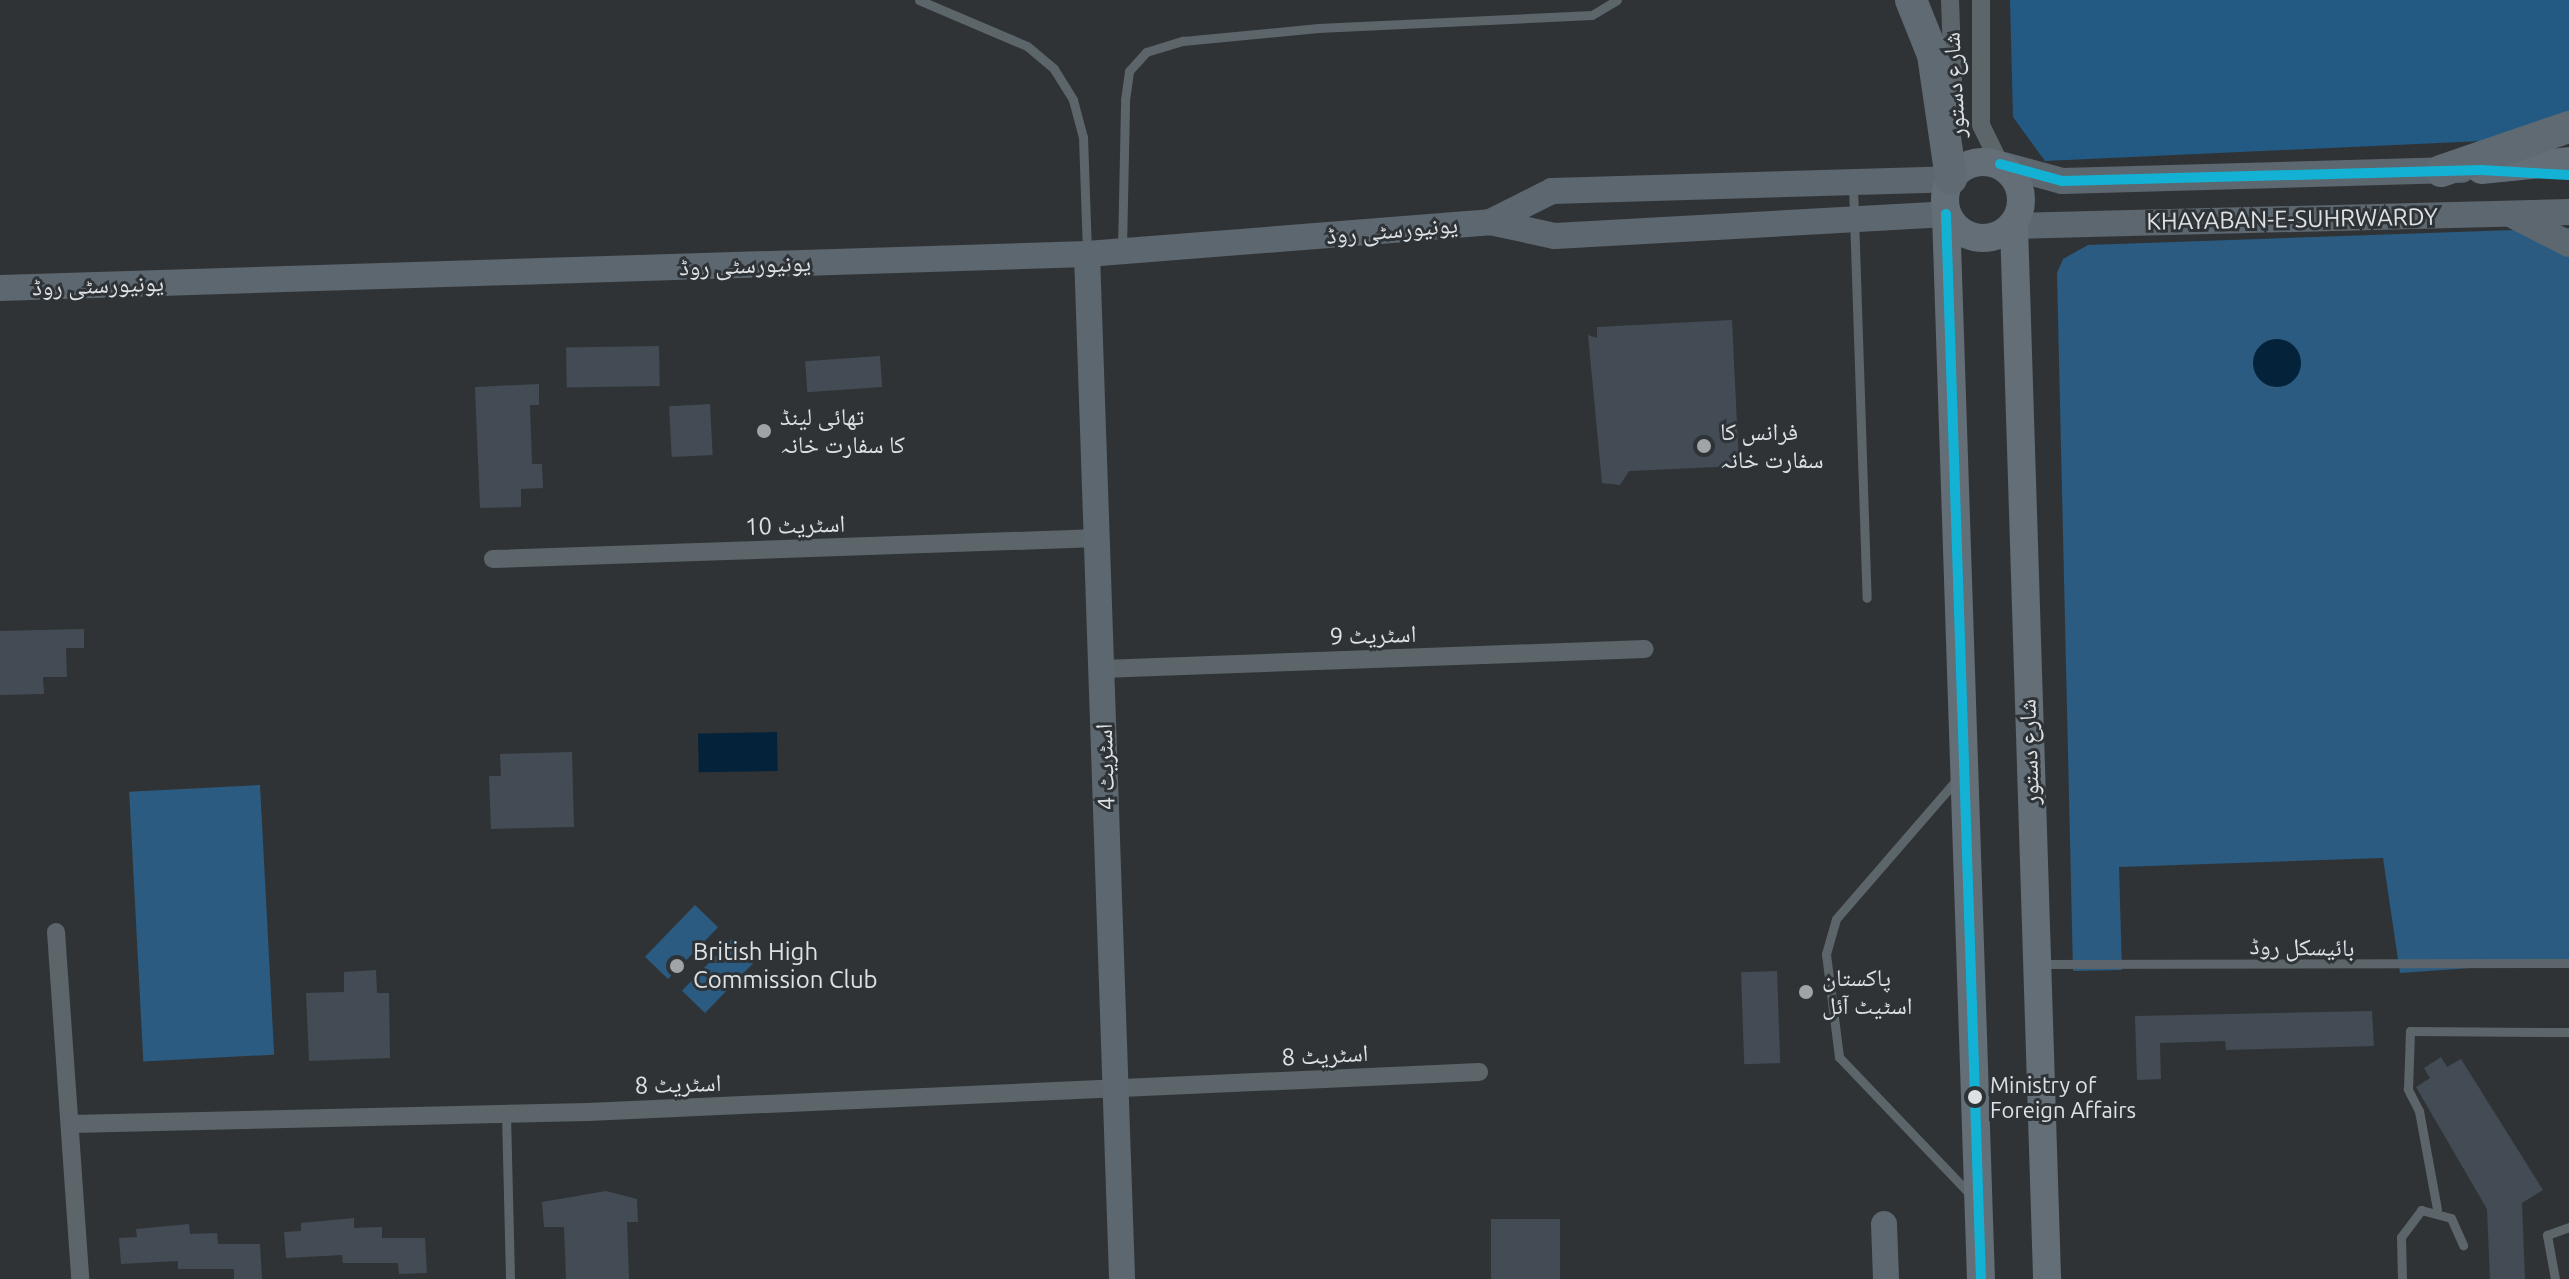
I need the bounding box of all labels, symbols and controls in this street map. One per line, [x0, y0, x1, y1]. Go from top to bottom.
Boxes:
street label: شارع دستور [1937, 31, 1971, 139]
street label: KHAYABAN-E-SUHRWARDY [2146, 202, 2438, 236]
street label: یونیورسٹی روڈ [1325, 210, 1459, 250]
street label: یونیورسٹی روڈ [679, 248, 811, 282]
street label: یونیورسٹی روڈ [32, 268, 164, 302]
place label: تھائی لینڈ کا سفارت خانہ [780, 403, 905, 459]
place label: فرانس کا سفارت خانہ [1720, 418, 1824, 474]
marker: تھائی لینڈ کا سفارت خانہ [755, 422, 773, 440]
marker: فرانس کا سفارت خانہ [1695, 437, 1713, 455]
street label: اسٹریٹ 10 [744, 509, 846, 541]
street label: اسٹریٹ 9 [1329, 619, 1417, 651]
street label: شارع دستور [2013, 699, 2045, 805]
street label: اسٹریٹ 4 [1089, 723, 1121, 811]
street label: بائیسکل روڈ [2249, 932, 2355, 962]
place label: British High Commission Club [693, 938, 878, 994]
marker: British High Commission Club [668, 957, 686, 975]
place label: پاکستان اسٹیٹ آئل [1822, 964, 1912, 1020]
marker: پاکستان اسٹیٹ آئل [1797, 983, 1815, 1001]
street label: اسٹریٹ 8 [1281, 1038, 1369, 1072]
street label: اسٹریٹ 8 [634, 1068, 722, 1100]
place label: Ministry of Foreign Affairs [1990, 1071, 2136, 1122]
marker: Ministry of Foreign Affairs [1967, 1089, 1983, 1105]

